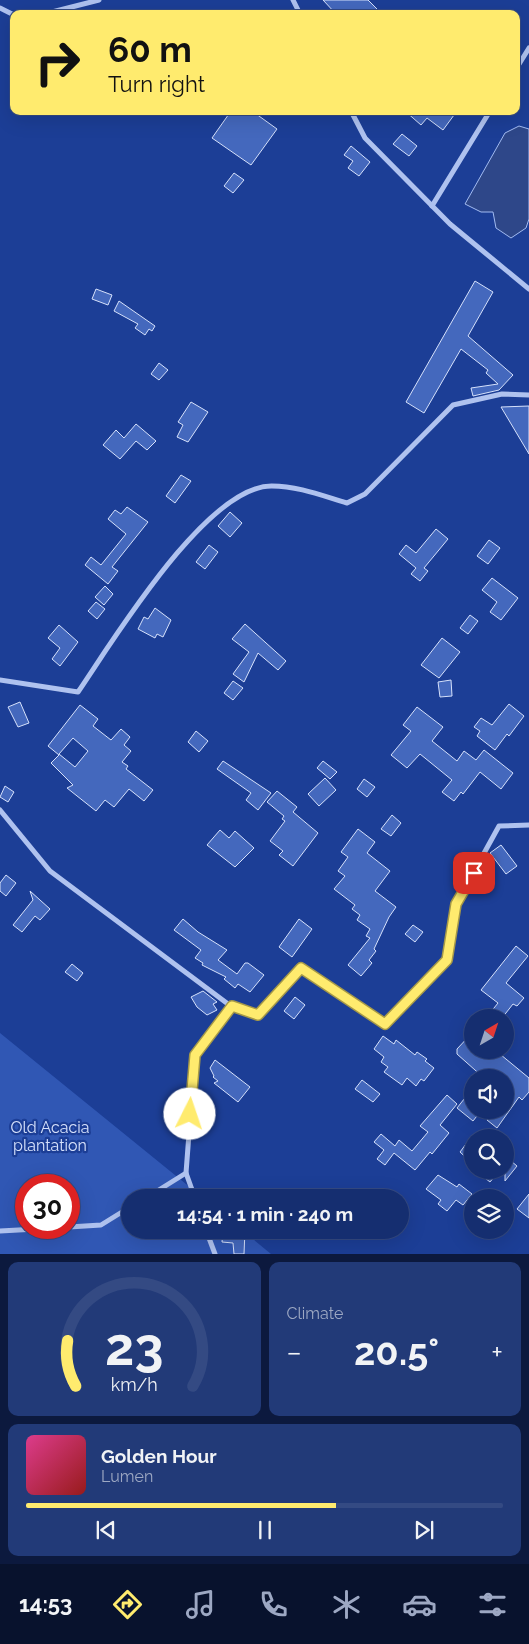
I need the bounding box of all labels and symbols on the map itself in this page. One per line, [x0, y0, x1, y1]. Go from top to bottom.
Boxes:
pin [453, 852, 495, 894]
north arrow [464, 1009, 514, 1059]
position arrow [163, 1087, 215, 1139]
park label: Old Acacia plantation [11, 1118, 89, 1155]
speed limit sign: 30 [15, 1174, 80, 1239]

